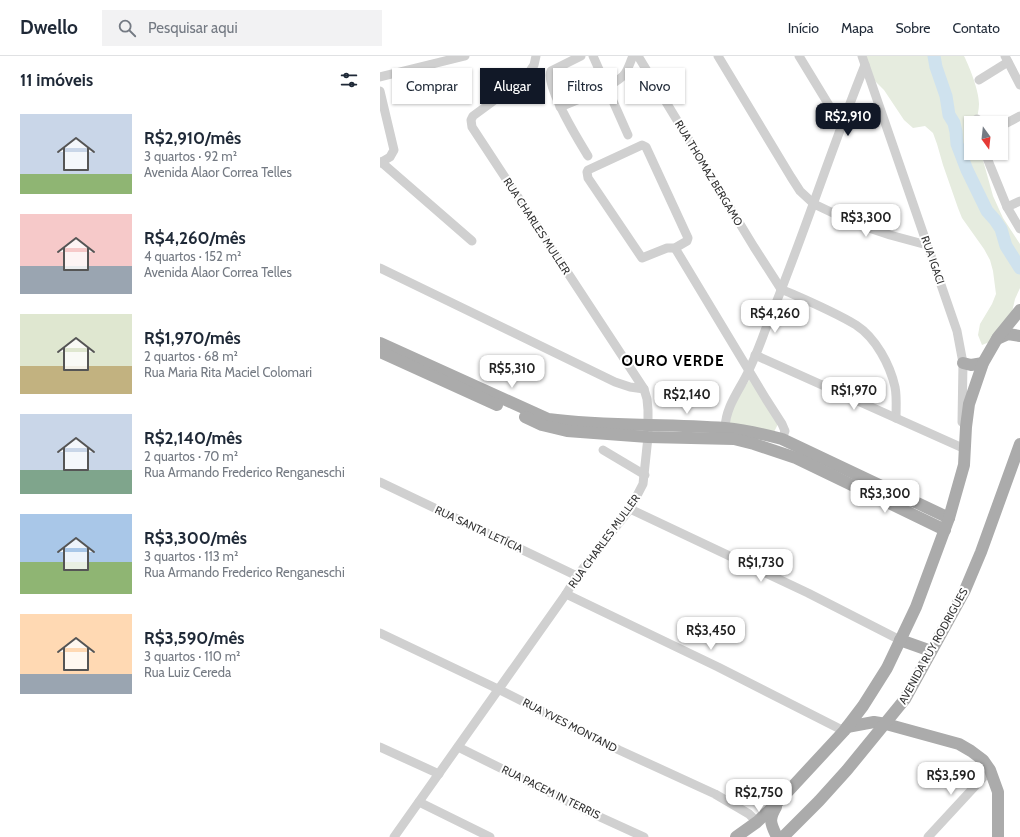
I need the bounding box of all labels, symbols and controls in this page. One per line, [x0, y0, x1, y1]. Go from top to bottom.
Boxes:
search box [102, 10, 382, 46]
text: Dwello [20, 16, 78, 39]
icon: search [116, 17, 138, 39]
text: Pesquisar aqui [148, 19, 238, 37]
text: Início [788, 19, 819, 37]
text: Mapa [841, 19, 873, 37]
text: Sobre [895, 19, 930, 37]
text: Contato [952, 19, 1000, 37]
chip: Comprar [392, 68, 472, 104]
chip: Alugar [480, 68, 545, 104]
chip: Filtros [553, 68, 617, 104]
chip: Novo [625, 68, 685, 104]
icon: filters [338, 69, 360, 91]
text: 11 imóveis [20, 70, 93, 90]
pin: R$2,910 [811, 103, 885, 137]
text: R$2,910 [825, 108, 871, 124]
north arrow [964, 116, 1008, 160]
map controls [964, 116, 1008, 160]
street label: RUA THOMAZ BERGAMO [672, 118, 746, 229]
text: R$2,910/mês [144, 128, 241, 148]
icon: home [52, 130, 100, 178]
text: 3 quartos · 92 m² [144, 148, 237, 164]
text: Avenida Alaor Correa Telles [144, 164, 292, 180]
street label: RUA CHARLES MULLER [500, 175, 574, 277]
pin: R$3,300 [829, 204, 903, 238]
text: R$3,300 [840, 209, 892, 225]
text: R$4,260/mês [144, 228, 246, 248]
icon: home [52, 230, 100, 278]
street label: RUA IGACI [918, 234, 948, 286]
text: 4 quartos · 152 m² [144, 248, 241, 264]
text: Avenida Alaor Correa Telles [144, 264, 292, 280]
pin: R$4,260 [738, 300, 812, 334]
text: R$4,260 [750, 305, 800, 321]
text: R$1,970/mês [144, 328, 241, 348]
icon: home [52, 330, 100, 378]
text: 2 quartos · 68 m² [144, 348, 238, 364]
district label: OURO VERDE [622, 352, 724, 370]
pin: R$5,310 [475, 355, 549, 389]
text: R$5,310 [489, 360, 535, 376]
text: Rua Maria Rita Maciel Colomari [144, 364, 312, 380]
pin: R$1,970 [817, 377, 891, 411]
pin: R$2,140 [650, 381, 724, 415]
text: R$1,970 [831, 382, 877, 398]
text: R$2,140 [663, 386, 711, 402]
text: R$2,140/mês [144, 428, 242, 448]
icon: home [52, 430, 100, 478]
text: 2 quartos · 70 m² [144, 448, 238, 464]
text: Rua Armando Frederico Renganeschi [144, 464, 345, 480]
pin: R$3,300 [848, 480, 922, 514]
text: R$3,300 [859, 485, 911, 501]
street label: RUA CHARLES MULLER [565, 491, 643, 591]
street label: RUA SANTA LETÍCIA [433, 502, 526, 556]
text: R$3,300/mês [144, 528, 247, 548]
icon: home [52, 530, 100, 578]
text: 3 quartos · 113 m² [144, 548, 238, 564]
pin: R$1,730 [724, 549, 798, 583]
text: R$1,730 [738, 554, 784, 570]
text: Rua Armando Frederico Renganeschi [144, 564, 345, 580]
street label: AVENIDA RUY RODRIGUES [895, 585, 971, 706]
pin: R$3,450 [674, 617, 748, 651]
text: R$3,450 [686, 622, 736, 638]
text: R$3,590/mês [144, 628, 244, 648]
icon: home [52, 630, 100, 678]
text: 3 quartos · 110 m² [144, 648, 240, 664]
text: Rua Luiz Cereda [144, 664, 231, 680]
street label: RUA YVES MONTAND [520, 695, 620, 755]
street label: RUA PACEM IN TERRIS [499, 762, 603, 822]
pin: R$3,590 [914, 762, 988, 796]
text: R$3,590 [926, 767, 976, 783]
pin: R$2,750 [722, 779, 796, 813]
text: R$2,750 [735, 784, 783, 800]

